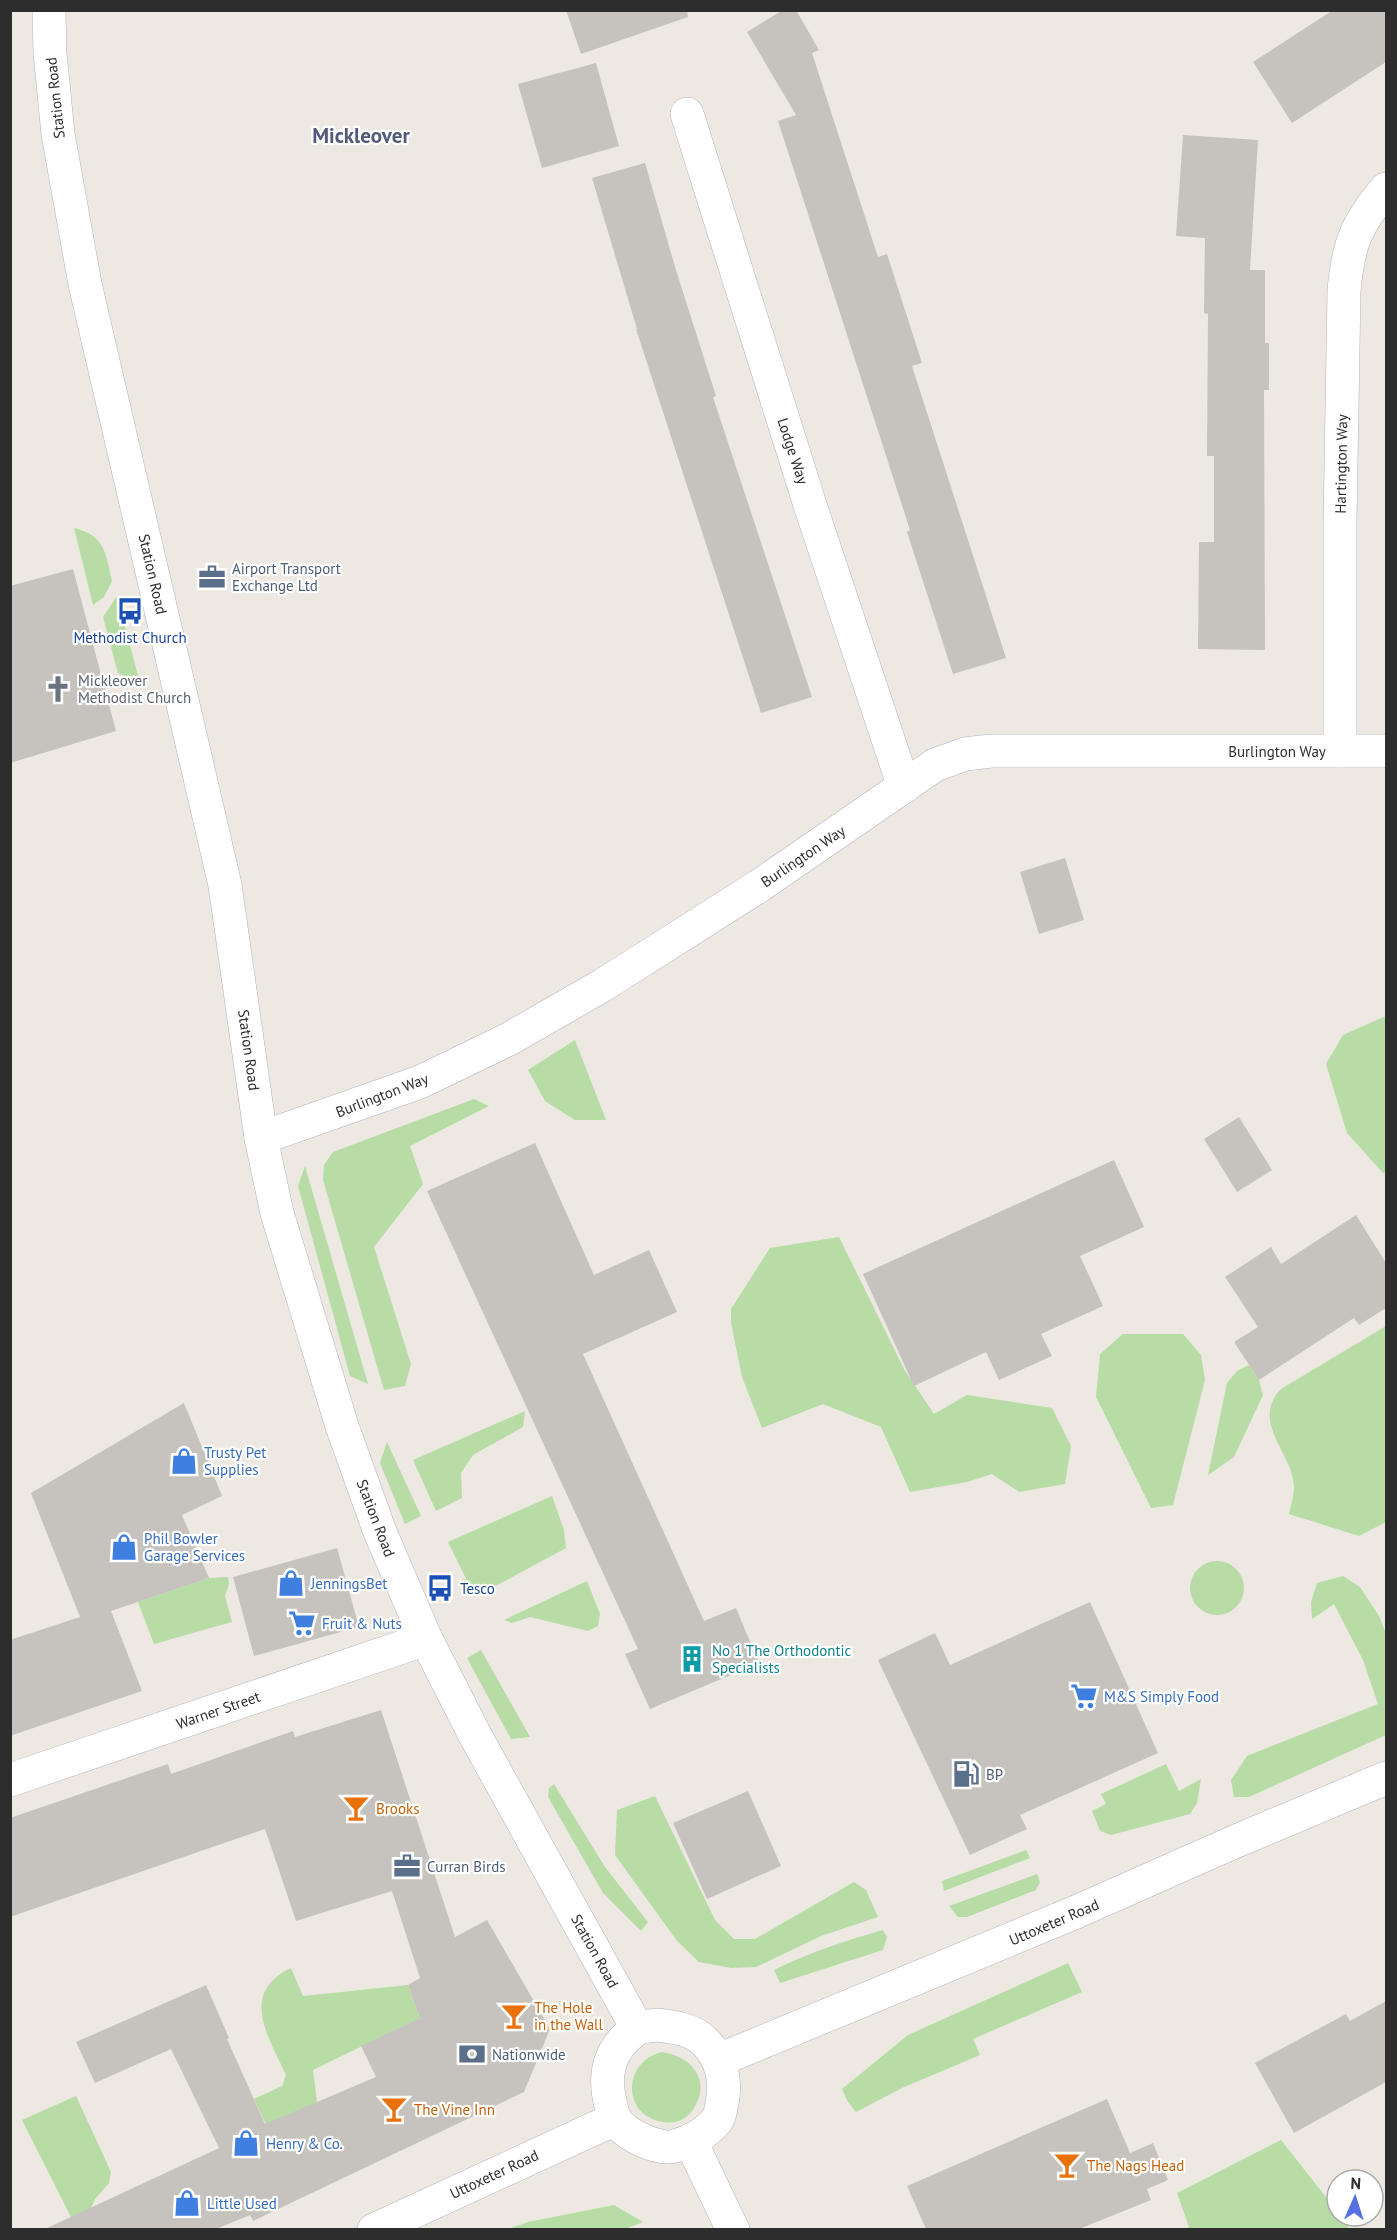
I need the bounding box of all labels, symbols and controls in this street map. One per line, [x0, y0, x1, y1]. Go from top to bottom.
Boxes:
street label: Station Road [41, 56, 69, 140]
district label: Mickleover [312, 122, 410, 149]
street label: Hartington Way [1331, 414, 1351, 514]
street label: Lodge Way [773, 415, 813, 487]
street label: Station Road [135, 532, 171, 616]
place label: Airport Transport Exchange Ltd [232, 559, 341, 595]
office icon: Airport Transport Exchange Ltd [197, 562, 227, 592]
bus stop icon: Methodist Church [115, 596, 145, 626]
place label: Methodist Church [73, 628, 187, 647]
place label: Mickleover Methodist Church [78, 671, 191, 707]
church icon: Mickleover Methodist Church [43, 674, 73, 704]
street label: Burlington Way [1228, 742, 1326, 761]
street label: Burlington Way [757, 821, 849, 891]
street label: Station Road [234, 1008, 264, 1092]
street label: Burlington Way [333, 1069, 431, 1121]
place label: Trusty Pet Supplies [204, 1443, 266, 1479]
shop icon: Trusty Pet Supplies [169, 1446, 199, 1476]
street label: Station Road [353, 1477, 399, 1559]
place label: Phil Bowler Garage Services [144, 1529, 245, 1565]
shop icon: Phil Bowler Garage Services [109, 1532, 139, 1562]
shop icon: JenningsBet [276, 1568, 306, 1598]
bus stop icon: Tesco [425, 1573, 455, 1603]
place label: JenningsBet [310, 1574, 387, 1593]
place label: Tesco [460, 1579, 495, 1598]
supermarket icon: Fruit & Nuts [287, 1608, 317, 1638]
place label: Fruit & Nuts [322, 1614, 402, 1633]
place label: No 1 The Orthodontic Specialists [712, 1641, 852, 1677]
building icon: No 1 The Orthodontic Specialists [677, 1644, 707, 1674]
supermarket icon: M&S Simply Food [1069, 1681, 1099, 1711]
street label: Warner Street [173, 1687, 263, 1733]
place label: M&S Simply Food [1104, 1687, 1219, 1706]
fuel station icon: BP [951, 1759, 981, 1789]
place label: BP [986, 1765, 1003, 1784]
bar icon: Brooks [341, 1793, 371, 1823]
place label: Brooks [376, 1799, 419, 1818]
office icon: Curran Birds [392, 1851, 422, 1881]
place label: Curran Birds [427, 1857, 506, 1876]
street label: Uttoxeter Road [1006, 1895, 1102, 1949]
street label: Station Road [567, 1911, 623, 1991]
place label: The Hole in the Wall [534, 1998, 603, 2034]
bar icon: The Hole in the Wall [499, 2001, 529, 2031]
bank icon: Nationwide [457, 2039, 487, 2069]
place label: Nationwide [492, 2045, 566, 2064]
bar icon: The Vine Inn [379, 2094, 409, 2124]
place label: The Vine Inn [414, 2100, 495, 2119]
shop icon: Henry & Co. [231, 2128, 261, 2158]
place label: Henry & Co. [266, 2134, 343, 2153]
street label: Uttoxeter Road [447, 2145, 541, 2203]
bar icon: The Nags Head [1052, 2150, 1082, 2180]
place label: The Nags Head [1087, 2156, 1184, 2175]
north arrow [1325, 2168, 1385, 2228]
text: N [1350, 2173, 1362, 2193]
shop icon: Little Used [172, 2188, 202, 2218]
place label: Little Used [207, 2194, 277, 2213]

